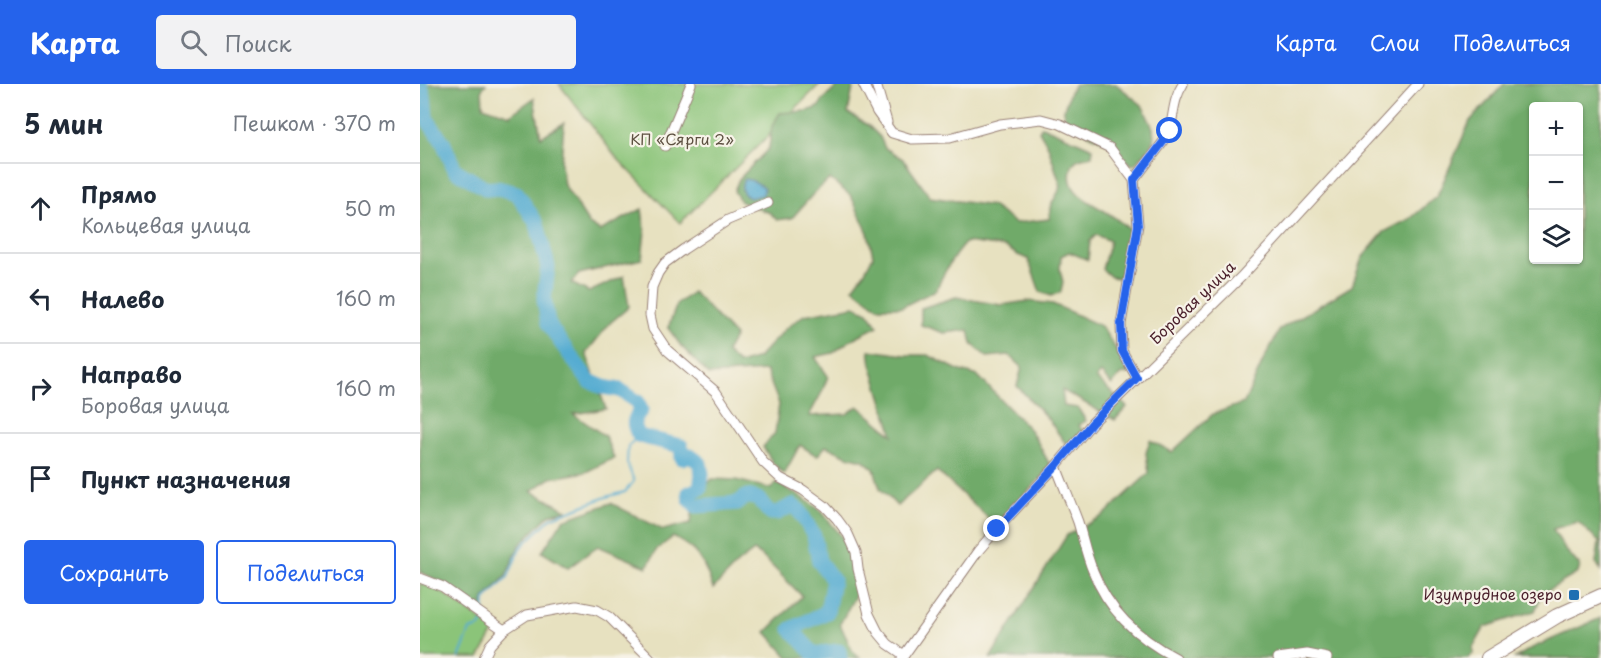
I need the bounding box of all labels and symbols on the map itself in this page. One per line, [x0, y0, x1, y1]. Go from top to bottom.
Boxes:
route start [1156, 117, 1182, 143]
park label: КП «Сярги 2» [630, 127, 734, 150]
street label: Боровая улица [1144, 255, 1240, 349]
route end [983, 515, 1009, 541]
place label: Изумрудное озеро [1424, 582, 1562, 605]
marker: Изумрудное озеро [1567, 588, 1581, 602]

